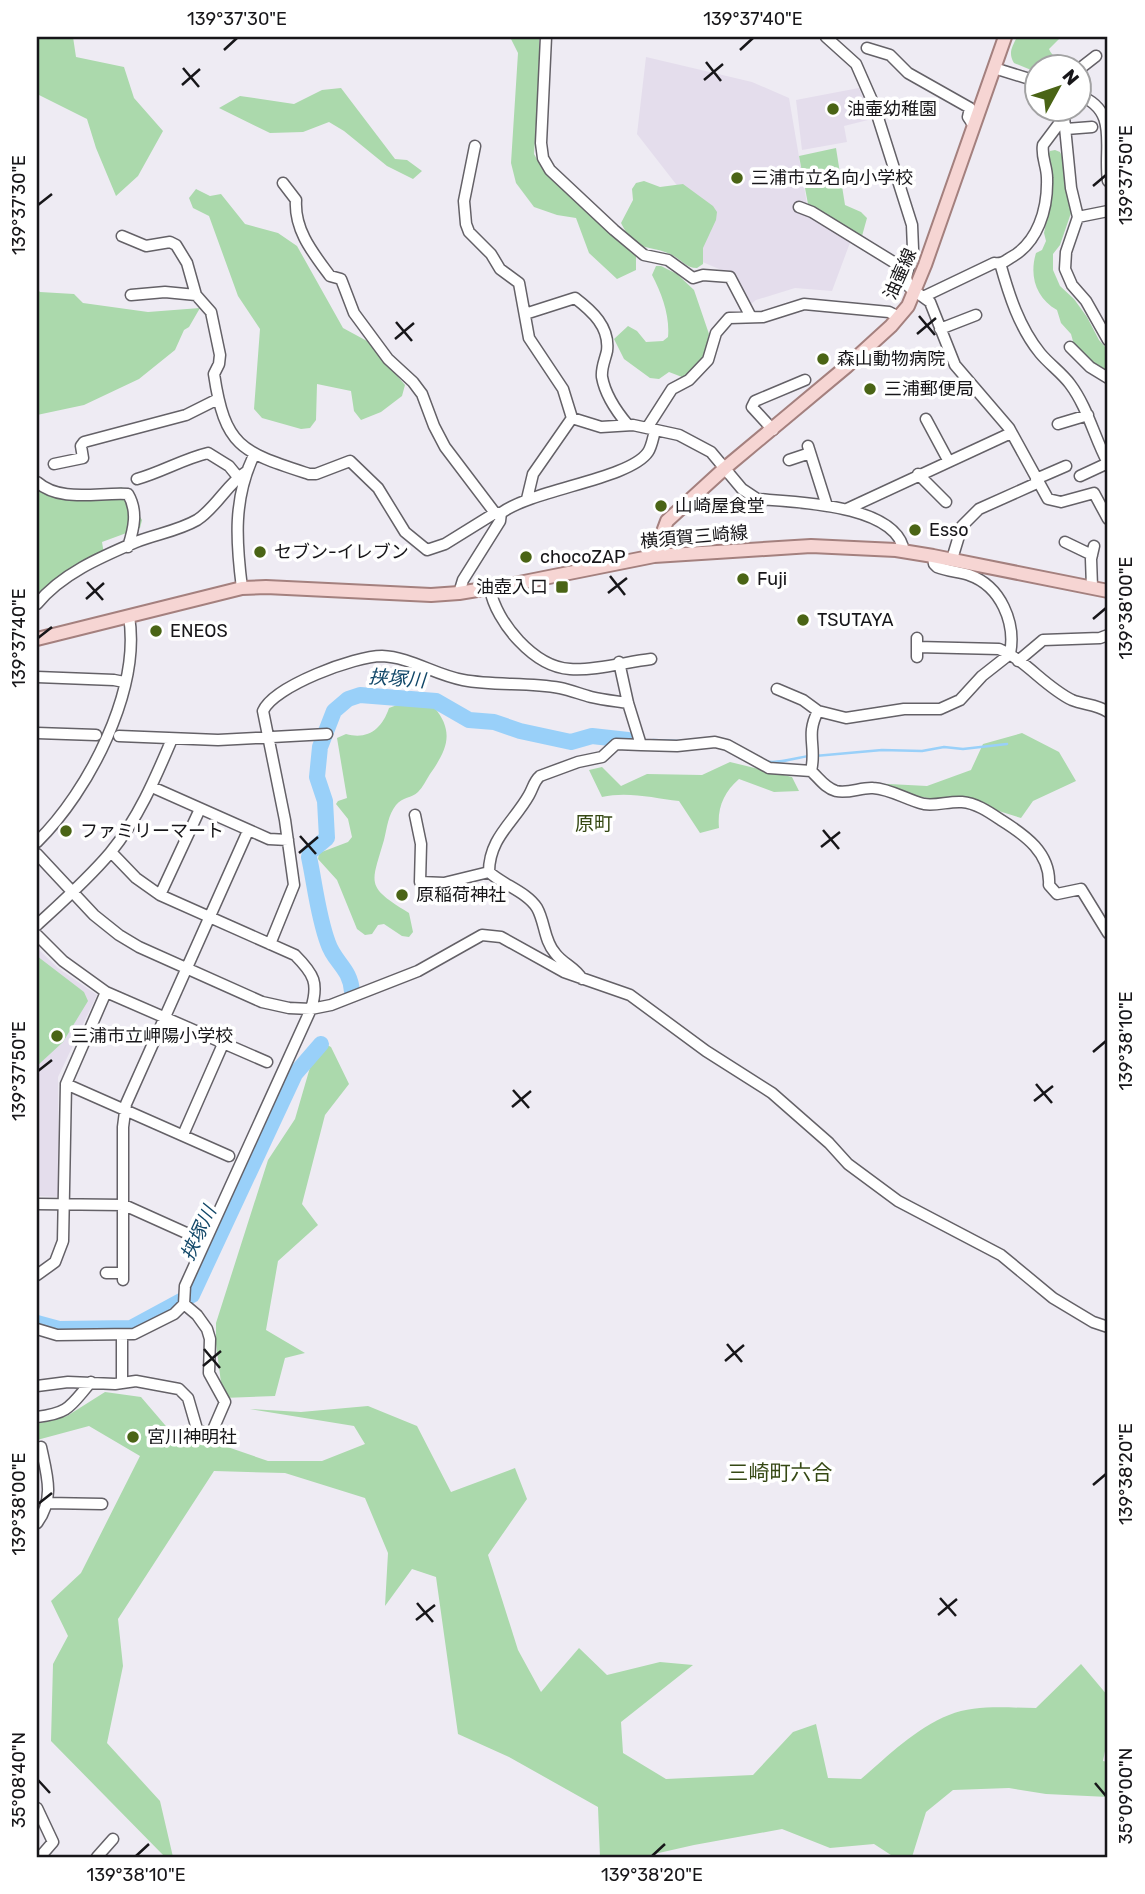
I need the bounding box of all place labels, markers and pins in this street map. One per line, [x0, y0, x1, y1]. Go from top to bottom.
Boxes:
place label: 油壷幼稚園 [847, 98, 937, 120]
marker: 油壷幼稚園 [825, 101, 841, 117]
place label: 三浦市立名向小学校 [751, 167, 913, 189]
marker: 三浦市立名向小学校 [729, 170, 745, 186]
place label: 森山動物病院 [837, 348, 945, 370]
marker: 森山動物病院 [815, 351, 831, 367]
place label: 三浦郵便局 [884, 378, 974, 400]
marker: 三浦郵便局 [862, 381, 878, 397]
place label: 山崎屋食堂 [675, 495, 765, 517]
marker: 山崎屋食堂 [653, 498, 669, 514]
place label: Esso [929, 519, 969, 541]
marker: Esso [907, 522, 923, 538]
place label: セブン-イレブン [274, 541, 409, 563]
marker: セブン-イレブン [252, 544, 268, 560]
place label: chocoZAP [540, 546, 626, 568]
marker: chocoZAP [518, 549, 534, 565]
place label: Fuji [757, 568, 787, 590]
marker: Fuji [735, 571, 751, 587]
place label: 油壺入口 [476, 576, 548, 598]
marker: 油壺入口 [554, 579, 570, 595]
place label: TSUTAYA [817, 609, 893, 631]
marker: TSUTAYA [795, 612, 811, 628]
place label: ENEOS [170, 620, 228, 642]
marker: ENEOS [148, 623, 164, 639]
place label: ファミリーマート [80, 820, 224, 842]
marker: ファミリーマート [58, 823, 74, 839]
place label: 原稲荷神社 [416, 884, 506, 906]
marker: 原稲荷神社 [394, 887, 410, 903]
place label: 三浦市立岬陽小学校 [71, 1025, 233, 1047]
marker: 三浦市立岬陽小学校 [49, 1028, 65, 1044]
place label: 宮川神明社 [147, 1426, 237, 1448]
marker: 宮川神明社 [125, 1429, 141, 1445]

